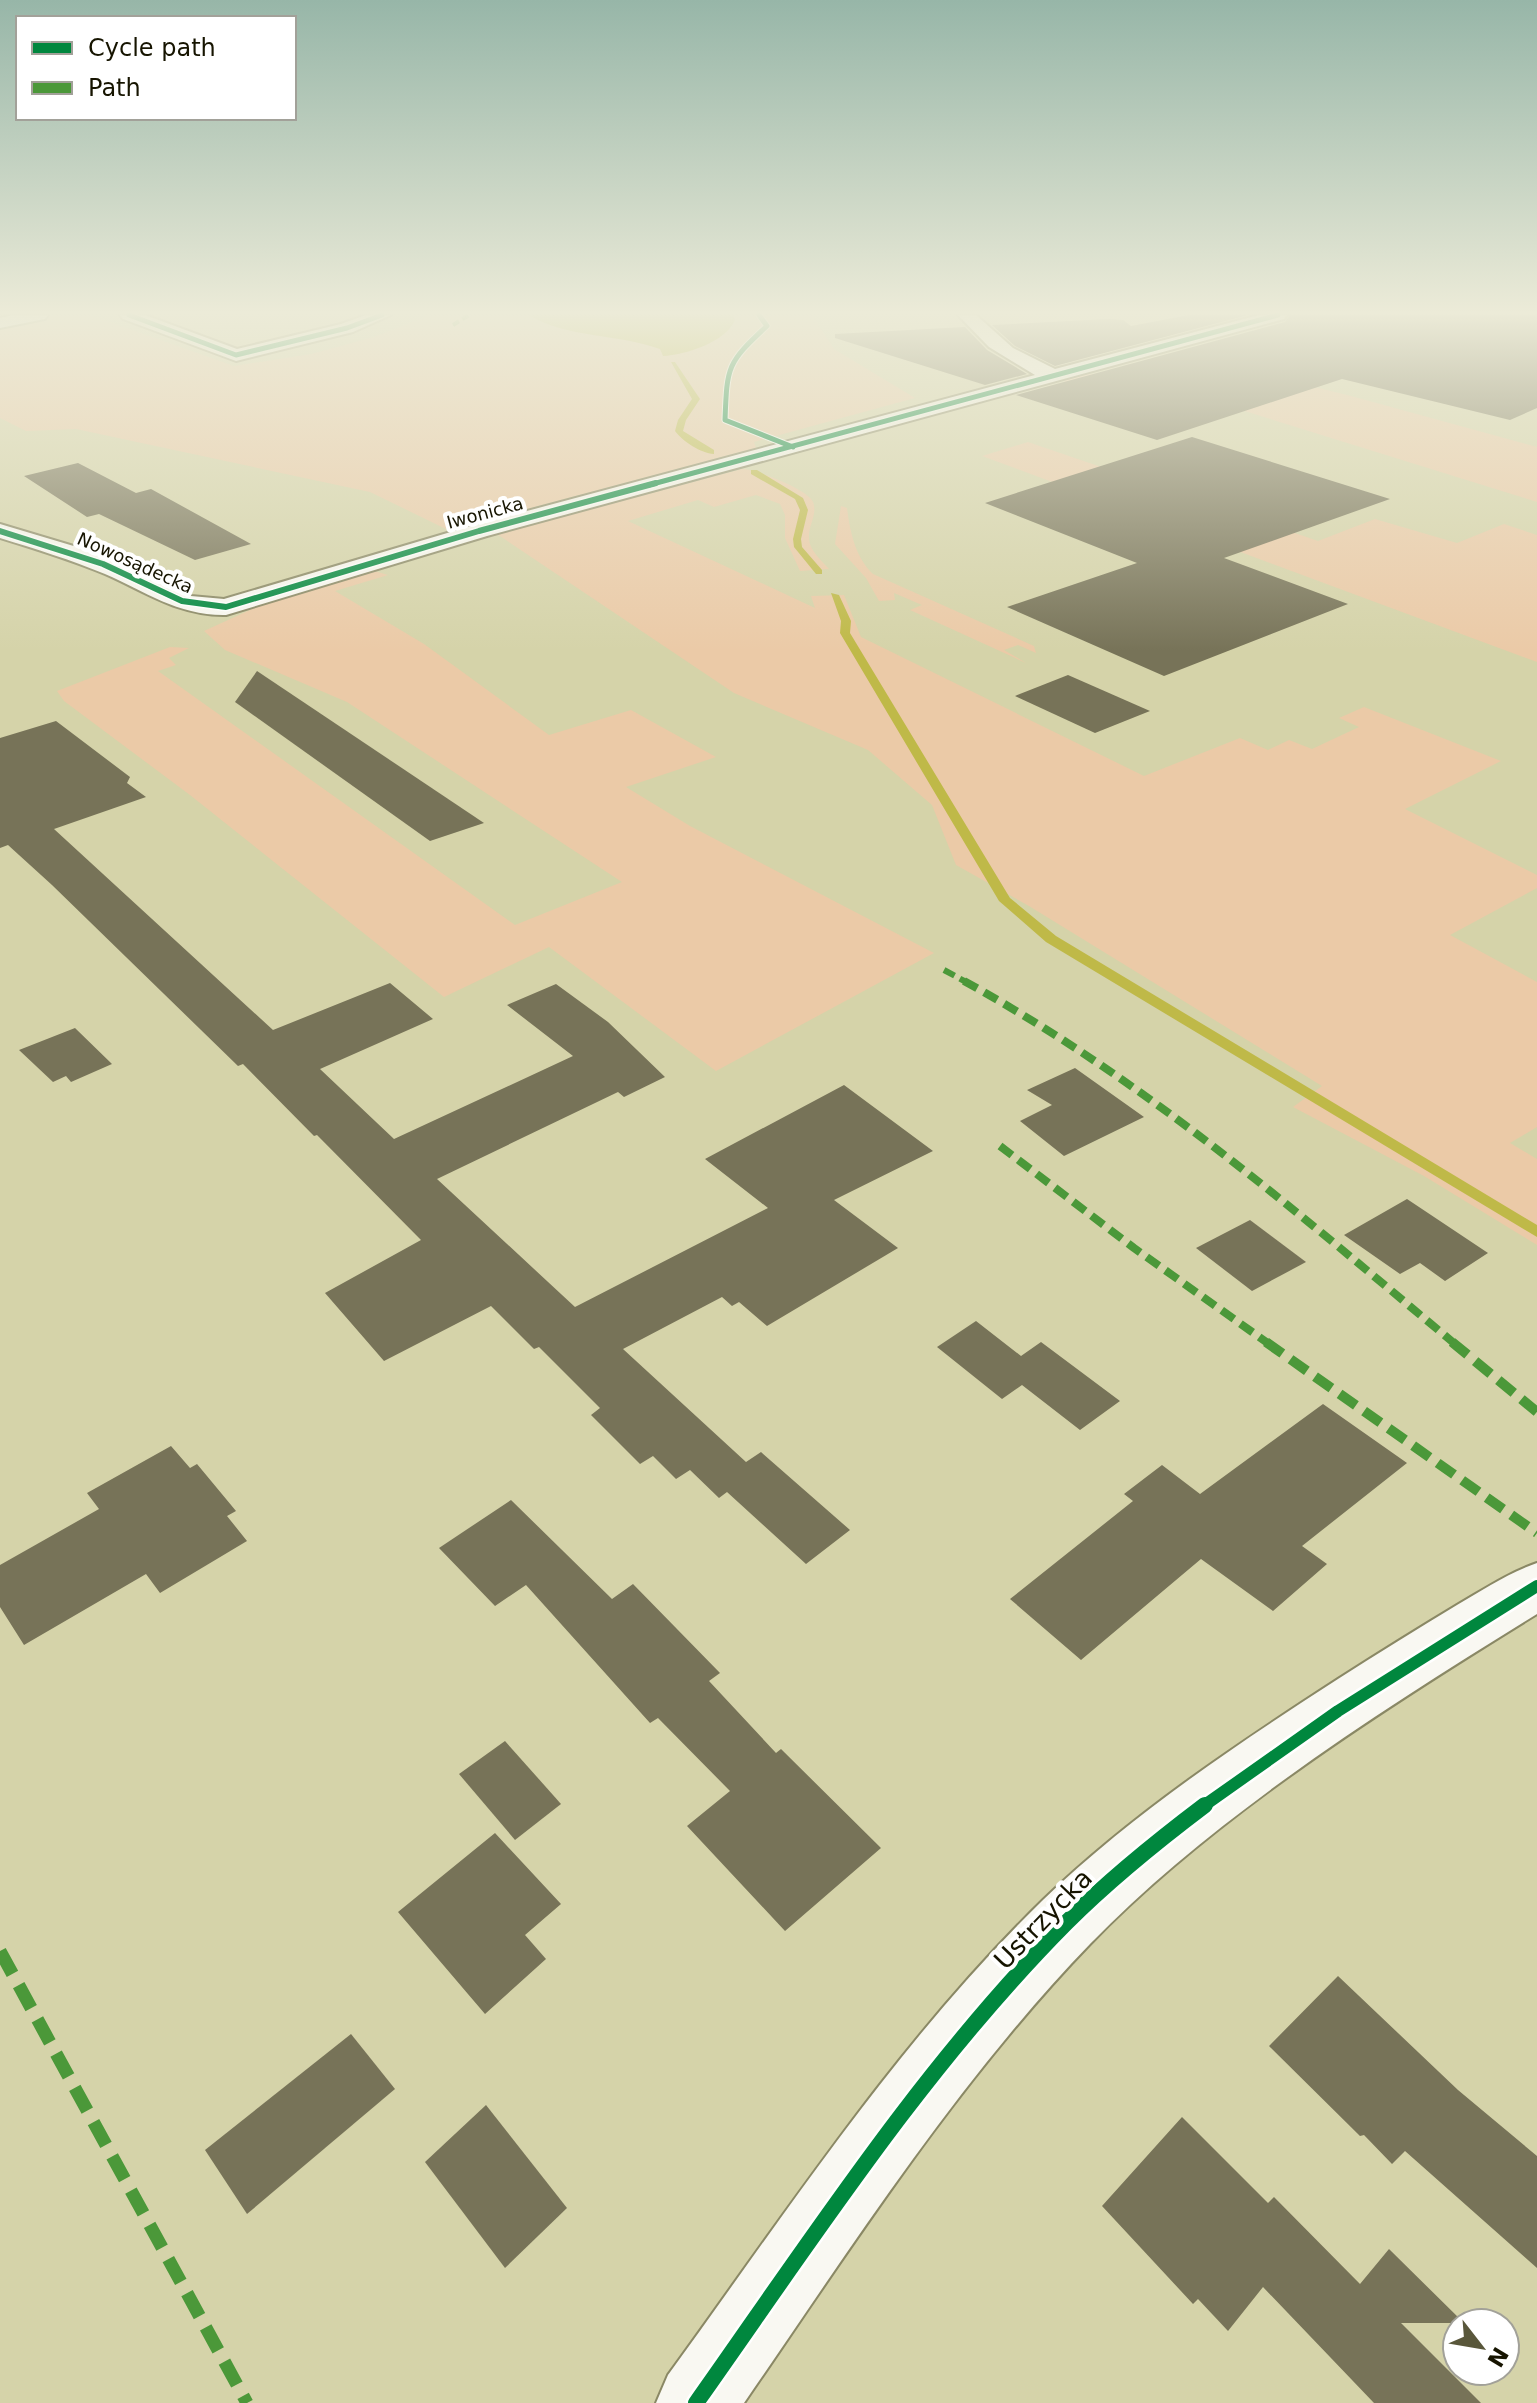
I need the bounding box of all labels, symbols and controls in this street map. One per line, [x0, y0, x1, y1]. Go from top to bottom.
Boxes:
legend [16, 16, 296, 120]
text: Cycle path [88, 34, 216, 62]
text: Path [88, 74, 141, 102]
street label: Iwonicka [444, 492, 526, 533]
street label: Nowosądecka [74, 528, 196, 597]
street label: Ustrzycka [988, 1863, 1098, 1975]
north arrow [1441, 2307, 1521, 2387]
text: N [1482, 2343, 1513, 2371]

